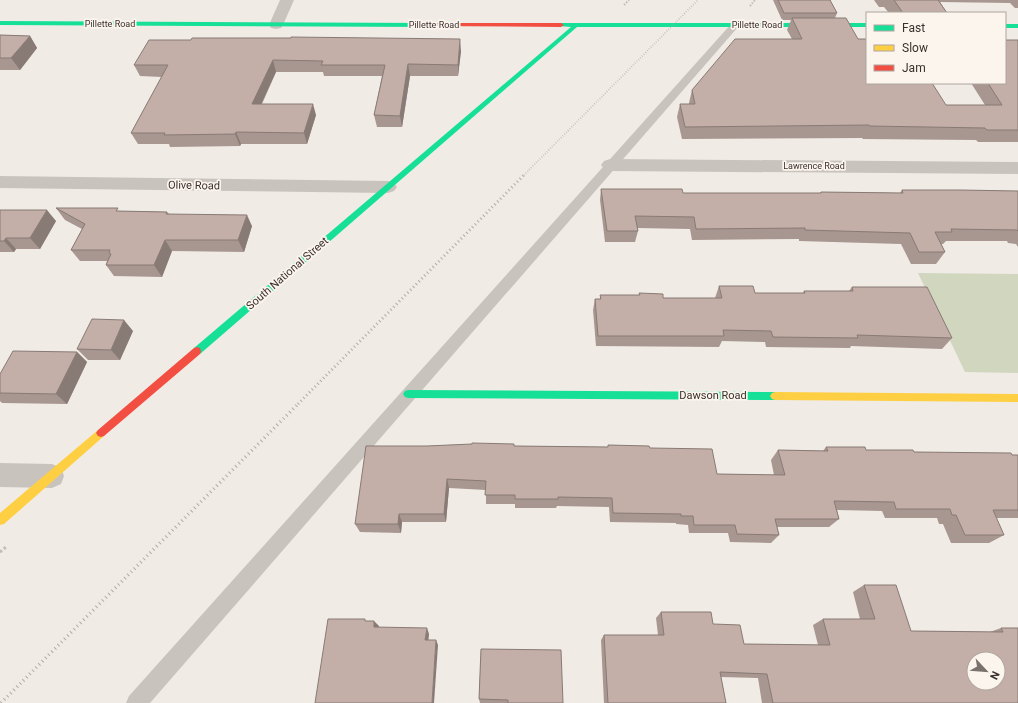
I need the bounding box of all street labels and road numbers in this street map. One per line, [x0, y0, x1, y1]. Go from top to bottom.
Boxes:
street label: Pillette Road [85, 19, 135, 29]
street label: Pillette Road [409, 20, 459, 30]
street label: Pillette Road [732, 20, 782, 30]
street label: Lawrence Road [783, 161, 845, 171]
street label: Olive Road [168, 179, 220, 192]
street label: South National Street [244, 234, 331, 312]
street label: Dawson Road [679, 389, 747, 402]

